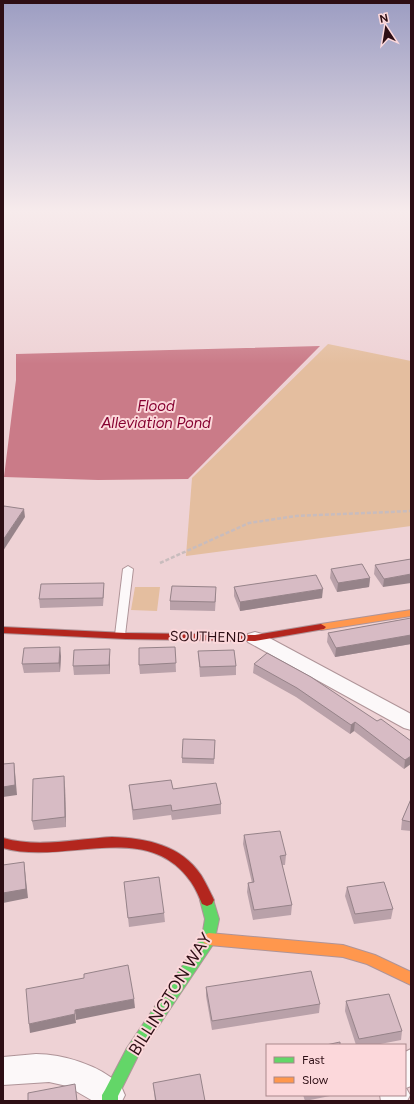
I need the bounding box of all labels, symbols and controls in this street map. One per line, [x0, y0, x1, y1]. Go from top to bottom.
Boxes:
north arrow [366, 8, 406, 48]
text: N [379, 11, 390, 26]
water label: Flood Alleviation Pond [100, 397, 211, 432]
street label: SOUTHEND [170, 628, 246, 646]
street label: BILLINGTON WAY [124, 928, 216, 1059]
legend [266, 1044, 406, 1096]
text: Fast [302, 1053, 325, 1067]
text: Slow [302, 1073, 329, 1087]

